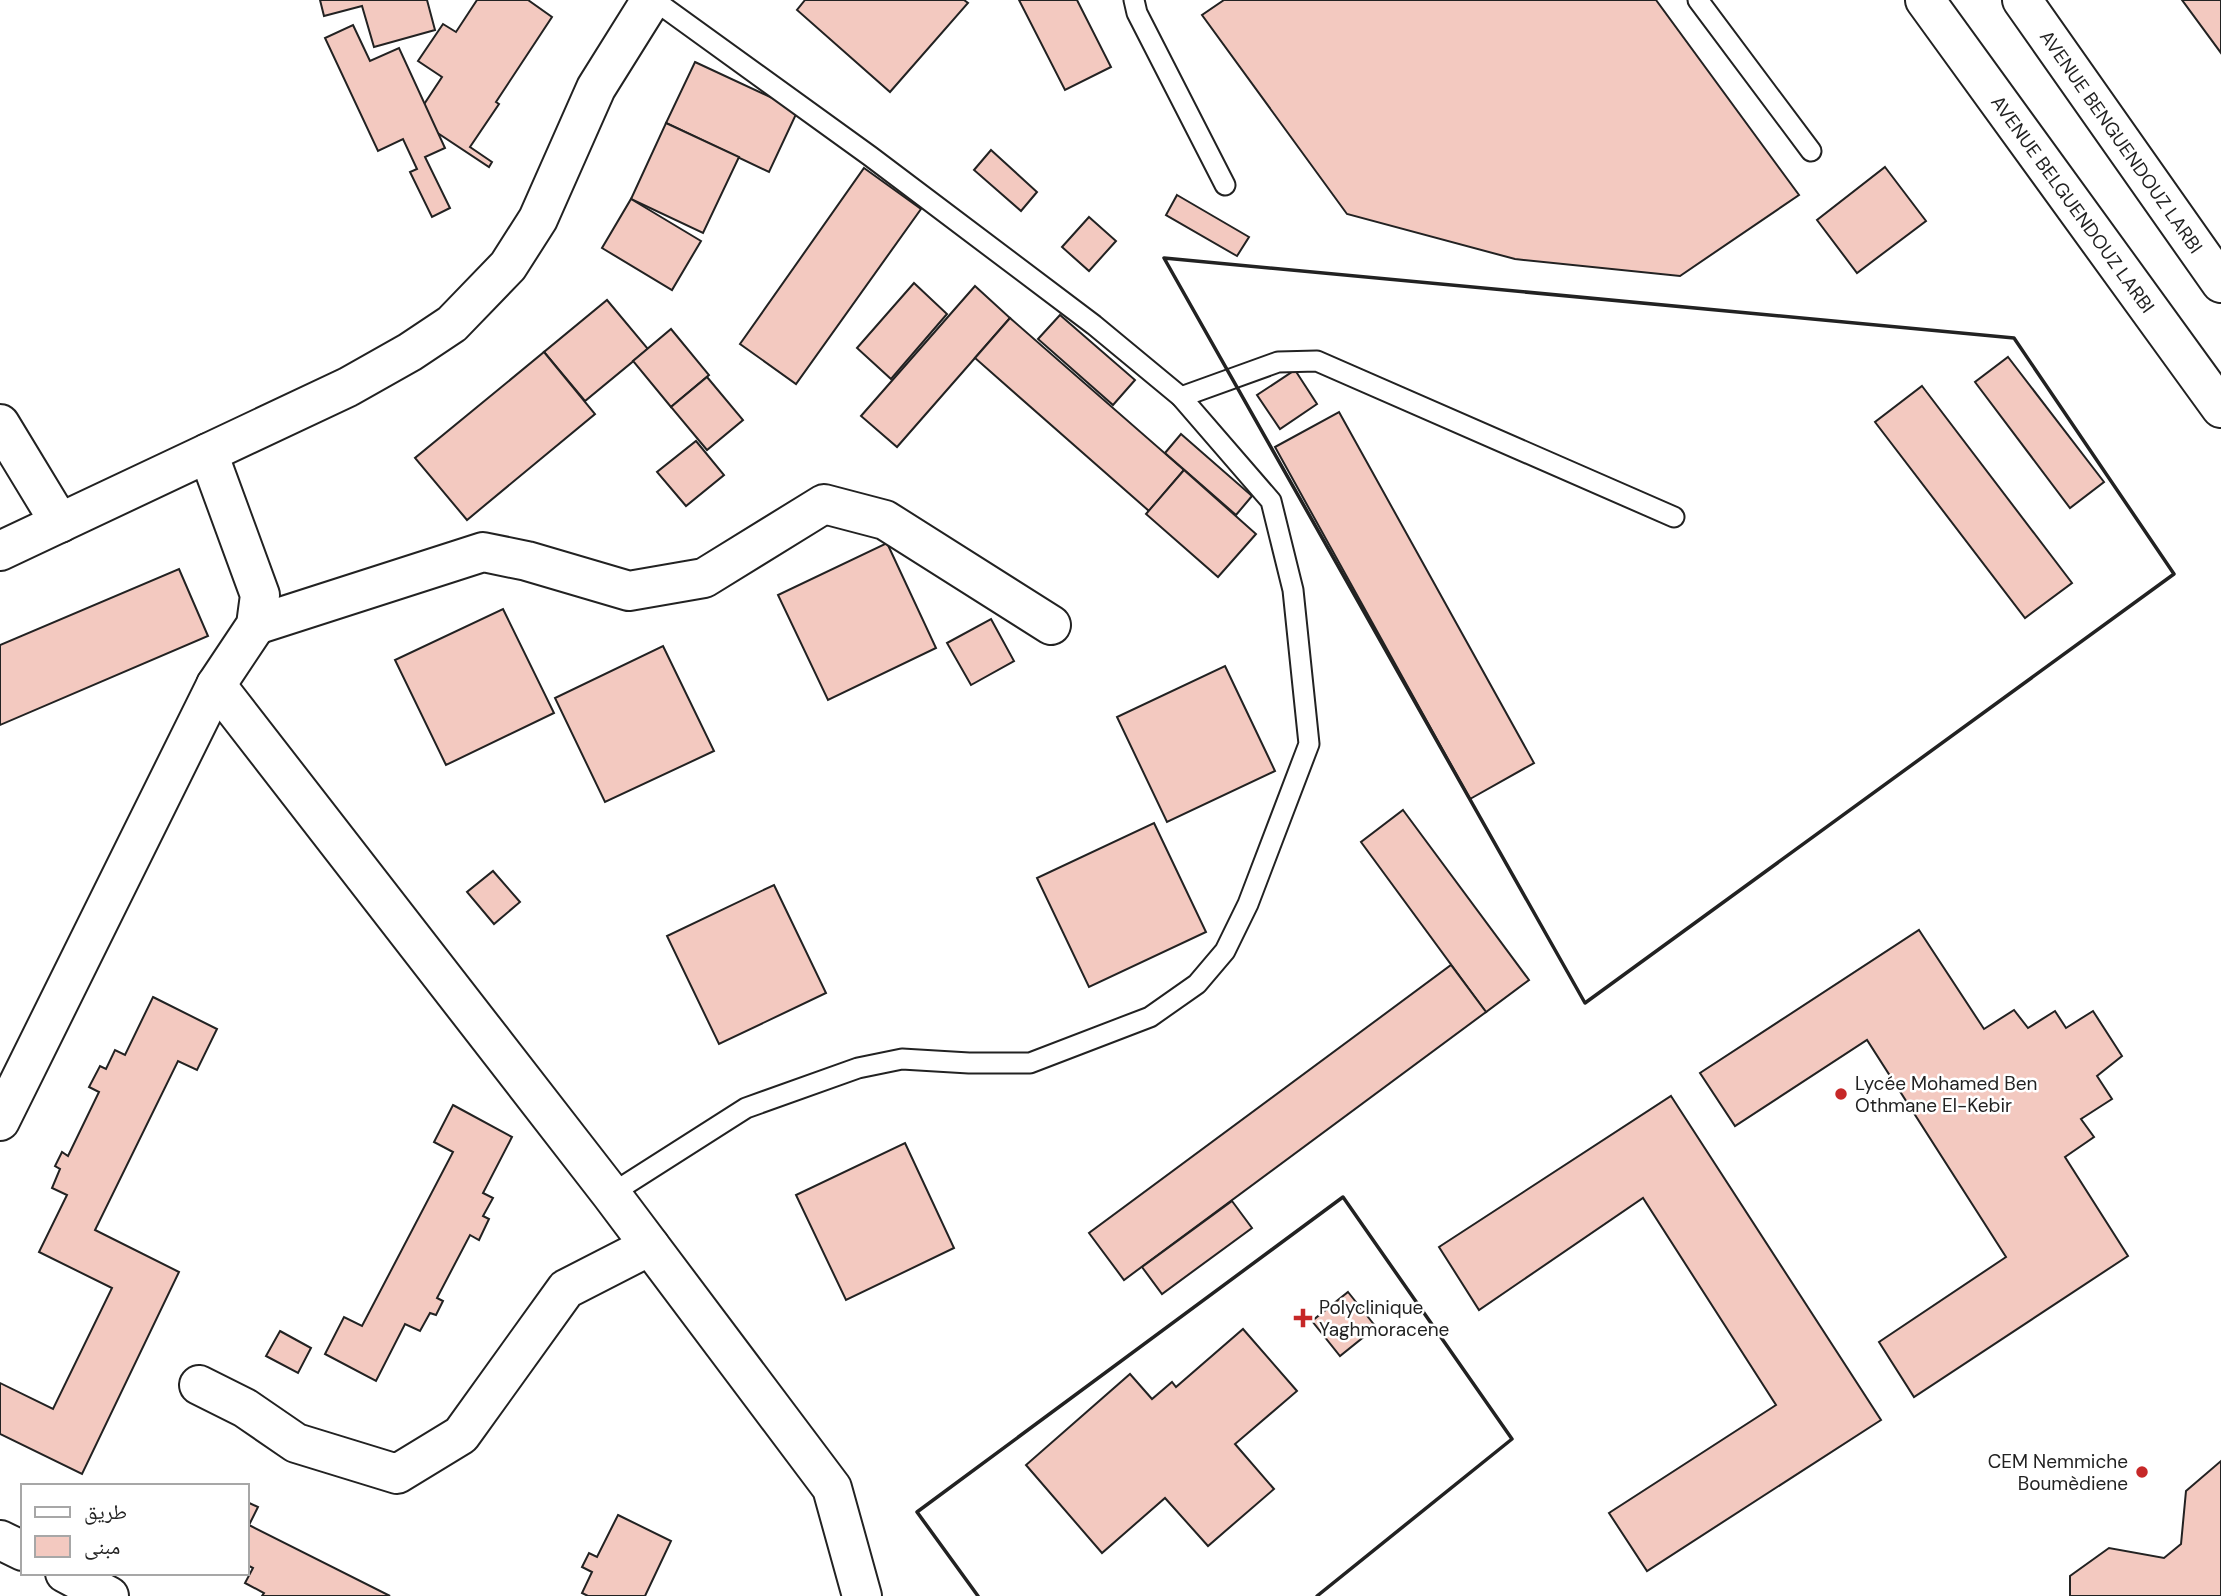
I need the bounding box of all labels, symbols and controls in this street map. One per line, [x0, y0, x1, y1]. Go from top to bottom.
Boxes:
street label: AVENUE BENGUENDOUZ LARBI [2034, 25, 2208, 258]
street label: AVENUE BELGUENDOUZ LARBI [1985, 91, 2160, 318]
place label: Lycée Mohamed Ben Othmane El-Kebir [1855, 1071, 2037, 1118]
marker: Lycée Mohamed Ben Othmane El-Kebir [1833, 1086, 1849, 1102]
place label: Polyclinique Yaghmoracene [1319, 1295, 1449, 1342]
marker: Polyclinique Yaghmoracene [1293, 1308, 1313, 1328]
place label: CEM Nemmiche Boumèdiene [1988, 1449, 2128, 1496]
marker: CEM Nemmiche Boumèdiene [2134, 1464, 2150, 1480]
legend [21, 1484, 248, 1575]
text: طريق [84, 1498, 127, 1526]
text: مبنى [84, 1533, 120, 1561]

